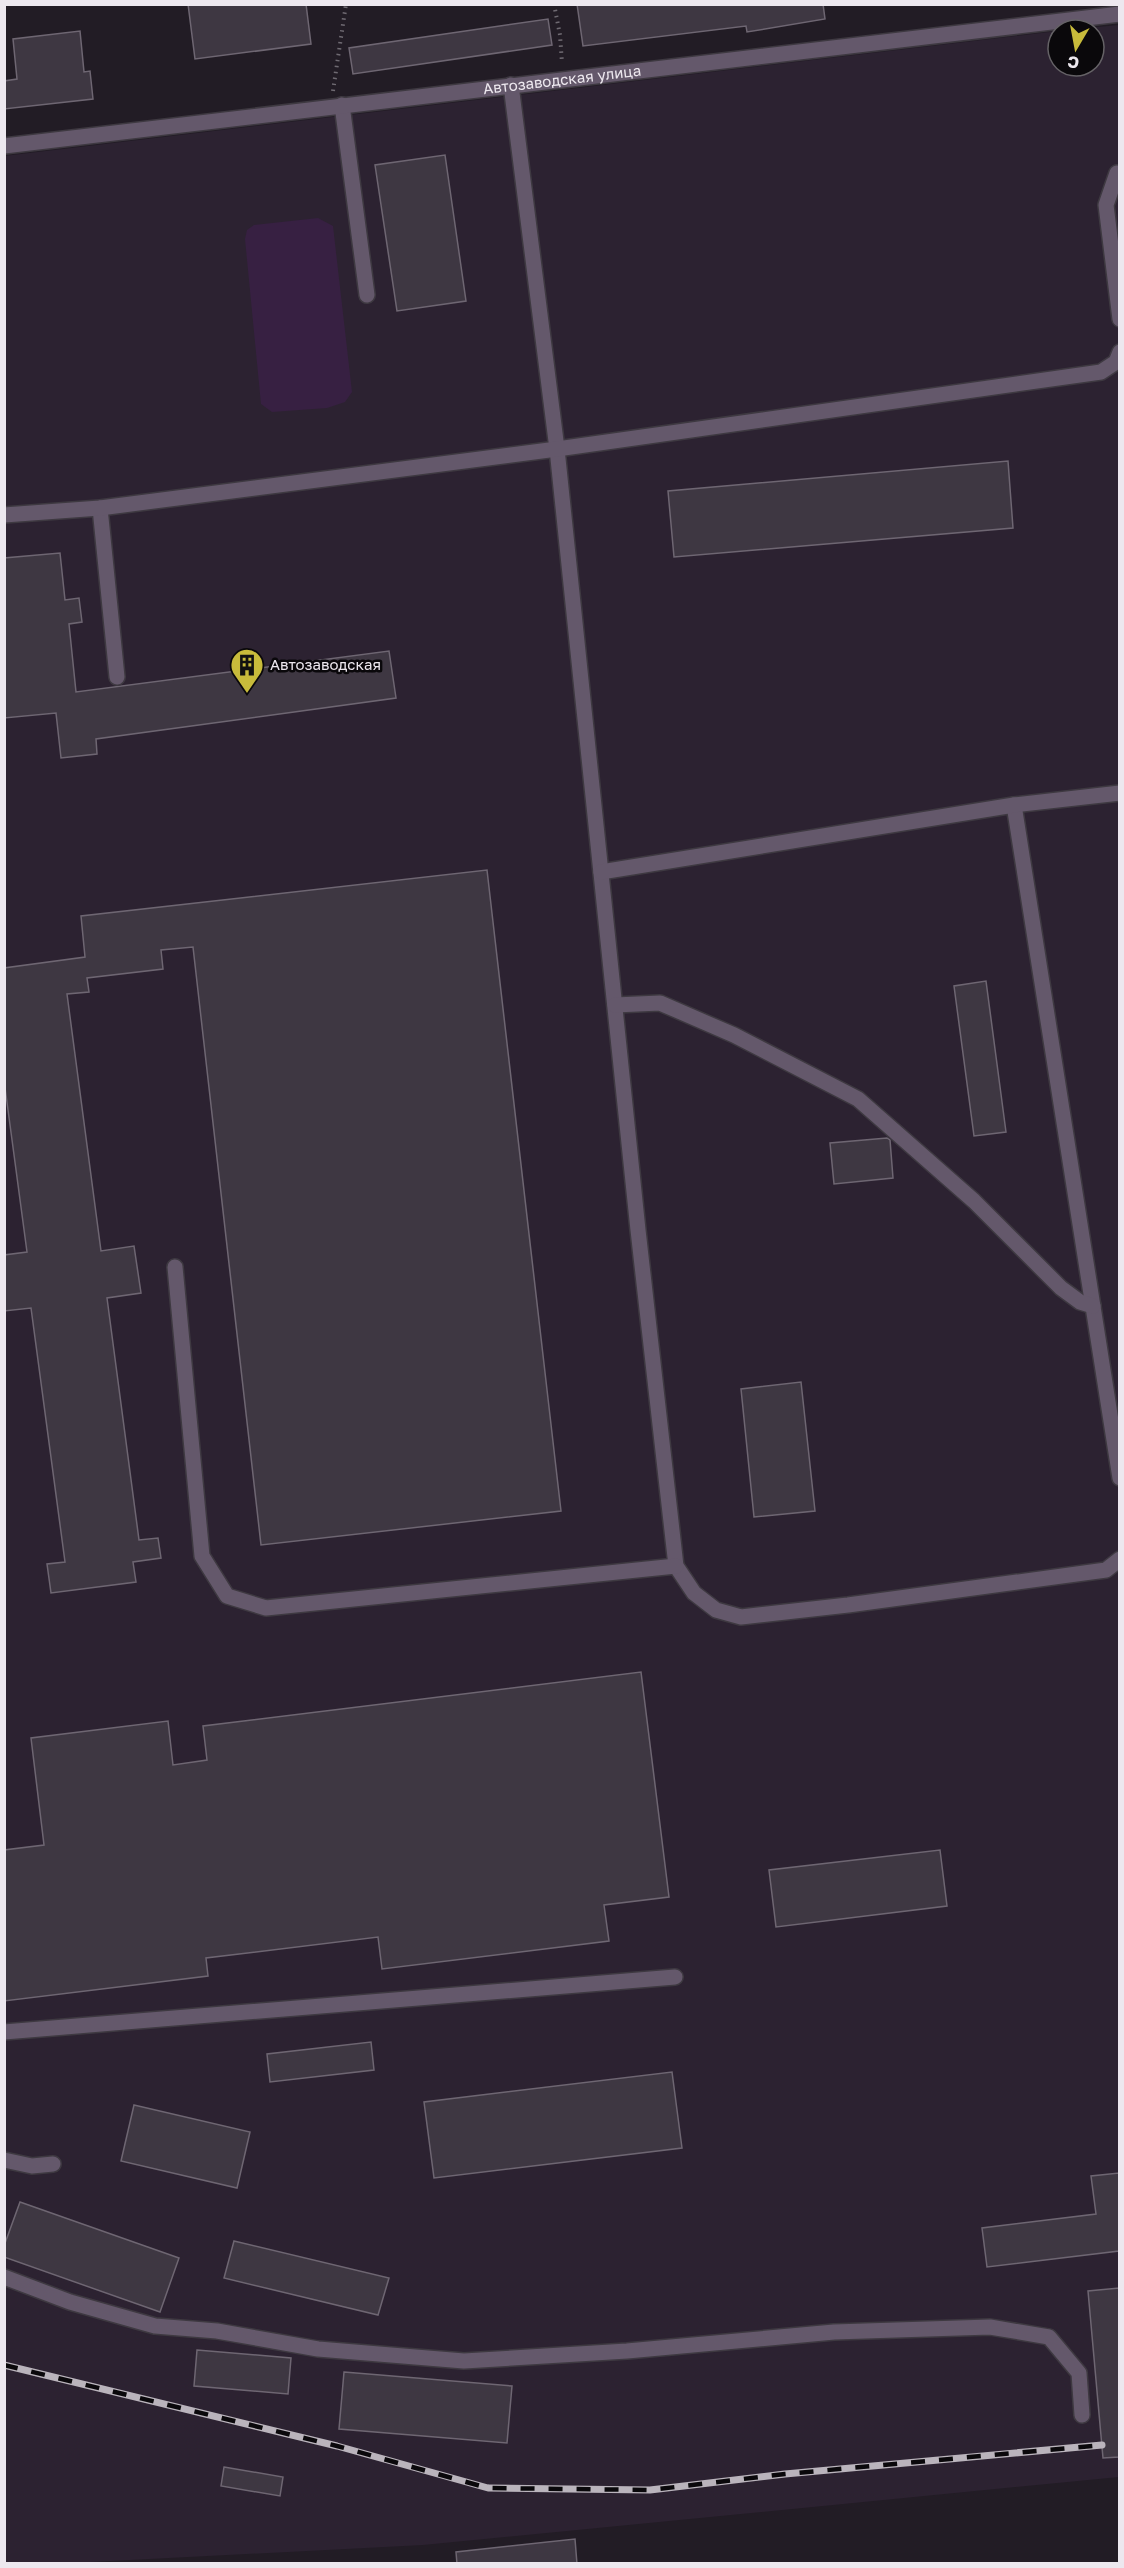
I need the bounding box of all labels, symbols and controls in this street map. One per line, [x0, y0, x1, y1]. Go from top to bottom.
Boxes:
north arrow [1046, 18, 1106, 78]
text: С [1066, 52, 1081, 74]
street label: Автозаводская улица [482, 61, 642, 97]
building icon: Автозаводская [229, 647, 265, 694]
place label: Автозаводская [270, 655, 381, 673]

